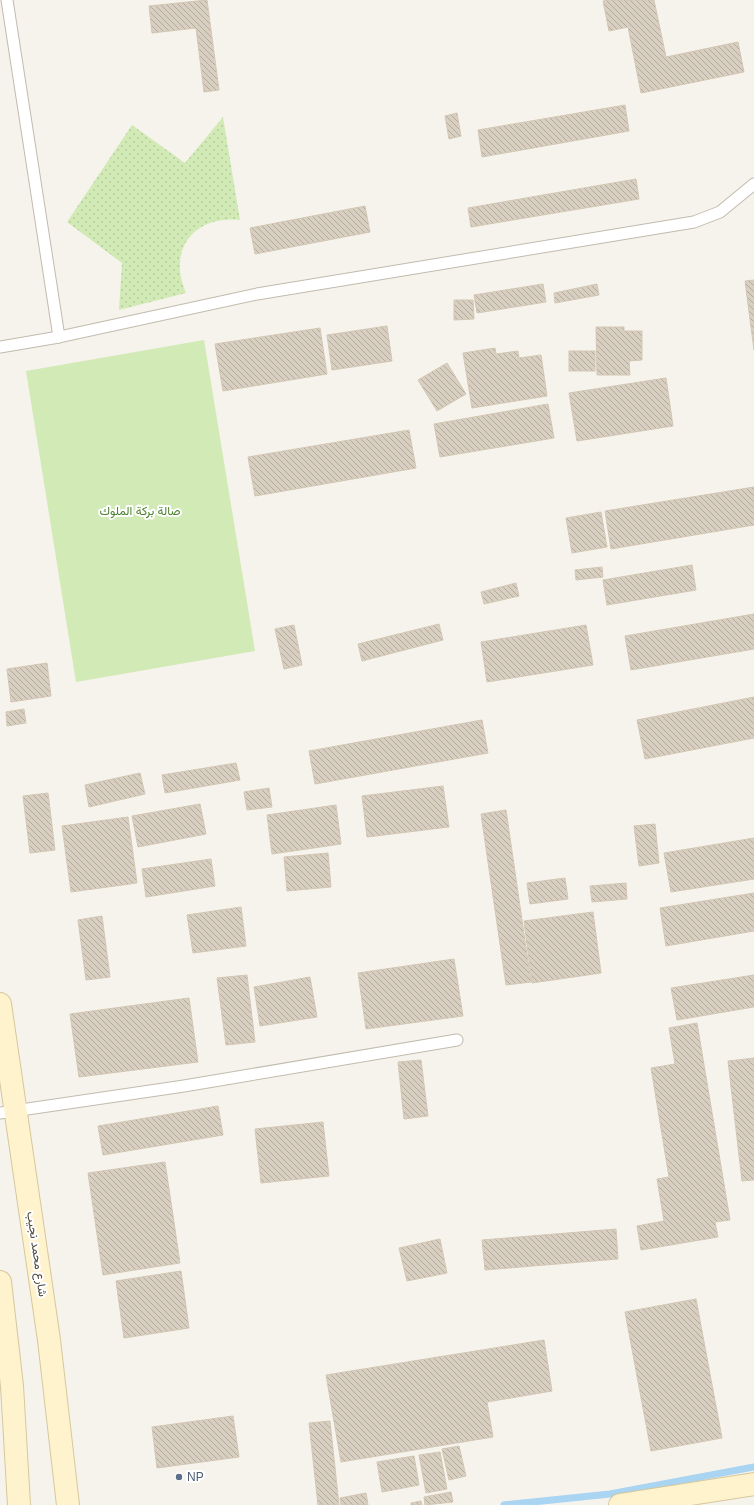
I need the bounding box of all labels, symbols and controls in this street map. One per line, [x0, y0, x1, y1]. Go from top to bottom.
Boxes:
park label: صالة بركة الملوك [100, 504, 180, 519]
street label: شارع محمد نجيب [22, 1211, 50, 1298]
place label: NP [187, 1470, 204, 1484]
marker: NP [174, 1472, 184, 1482]

